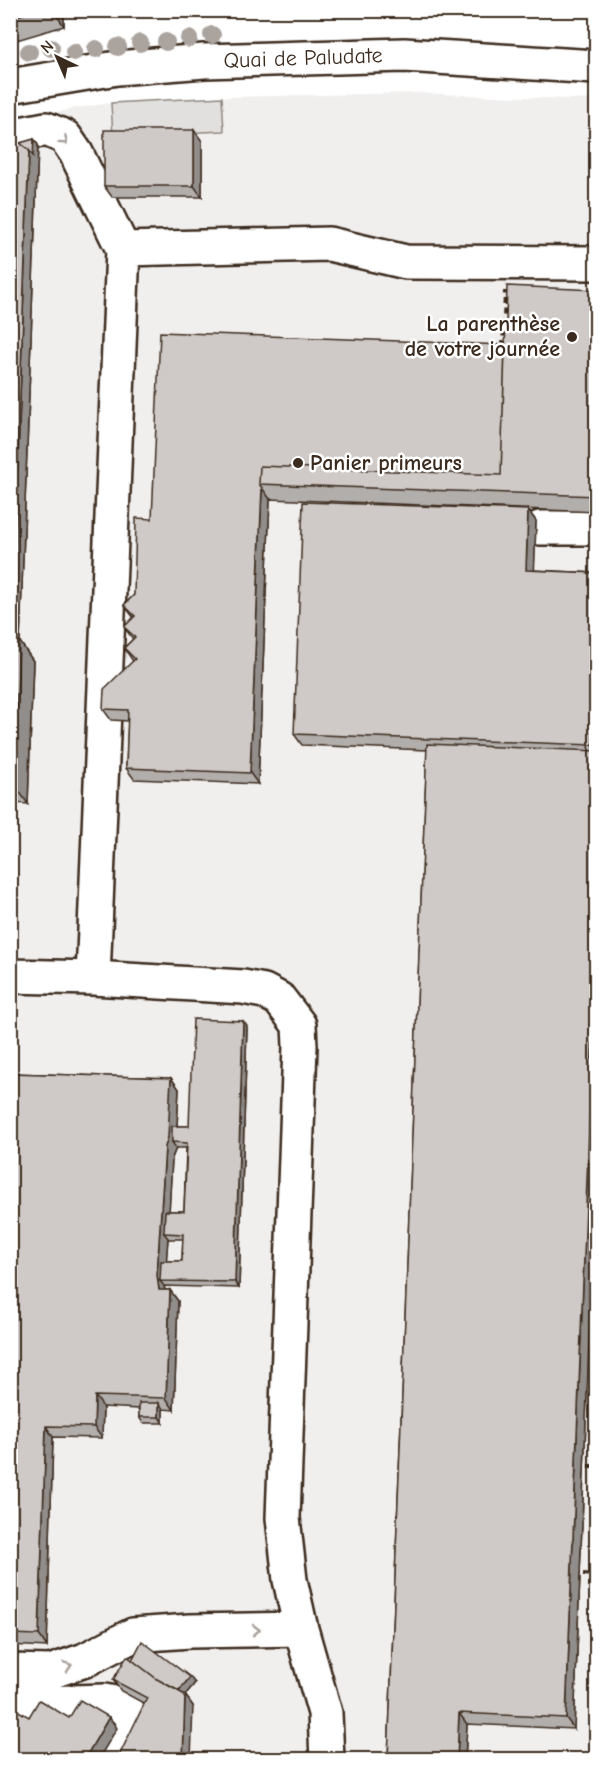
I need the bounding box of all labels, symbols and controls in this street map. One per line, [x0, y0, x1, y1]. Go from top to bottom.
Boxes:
north arrow [27, 27, 87, 87]
text: N [37, 37, 57, 57]
street label: Quai de Paludate [223, 42, 383, 74]
one-way arrow [58, 134, 68, 145]
place label: La parenthèse de votre journée [405, 311, 560, 362]
marker: La parenthèse de votre journée [565, 330, 579, 344]
place label: Panier primeurs [310, 450, 462, 476]
marker: Panier primeurs [291, 456, 305, 470]
one-way arrow [251, 1624, 260, 1636]
one-way arrow [62, 1660, 73, 1673]

